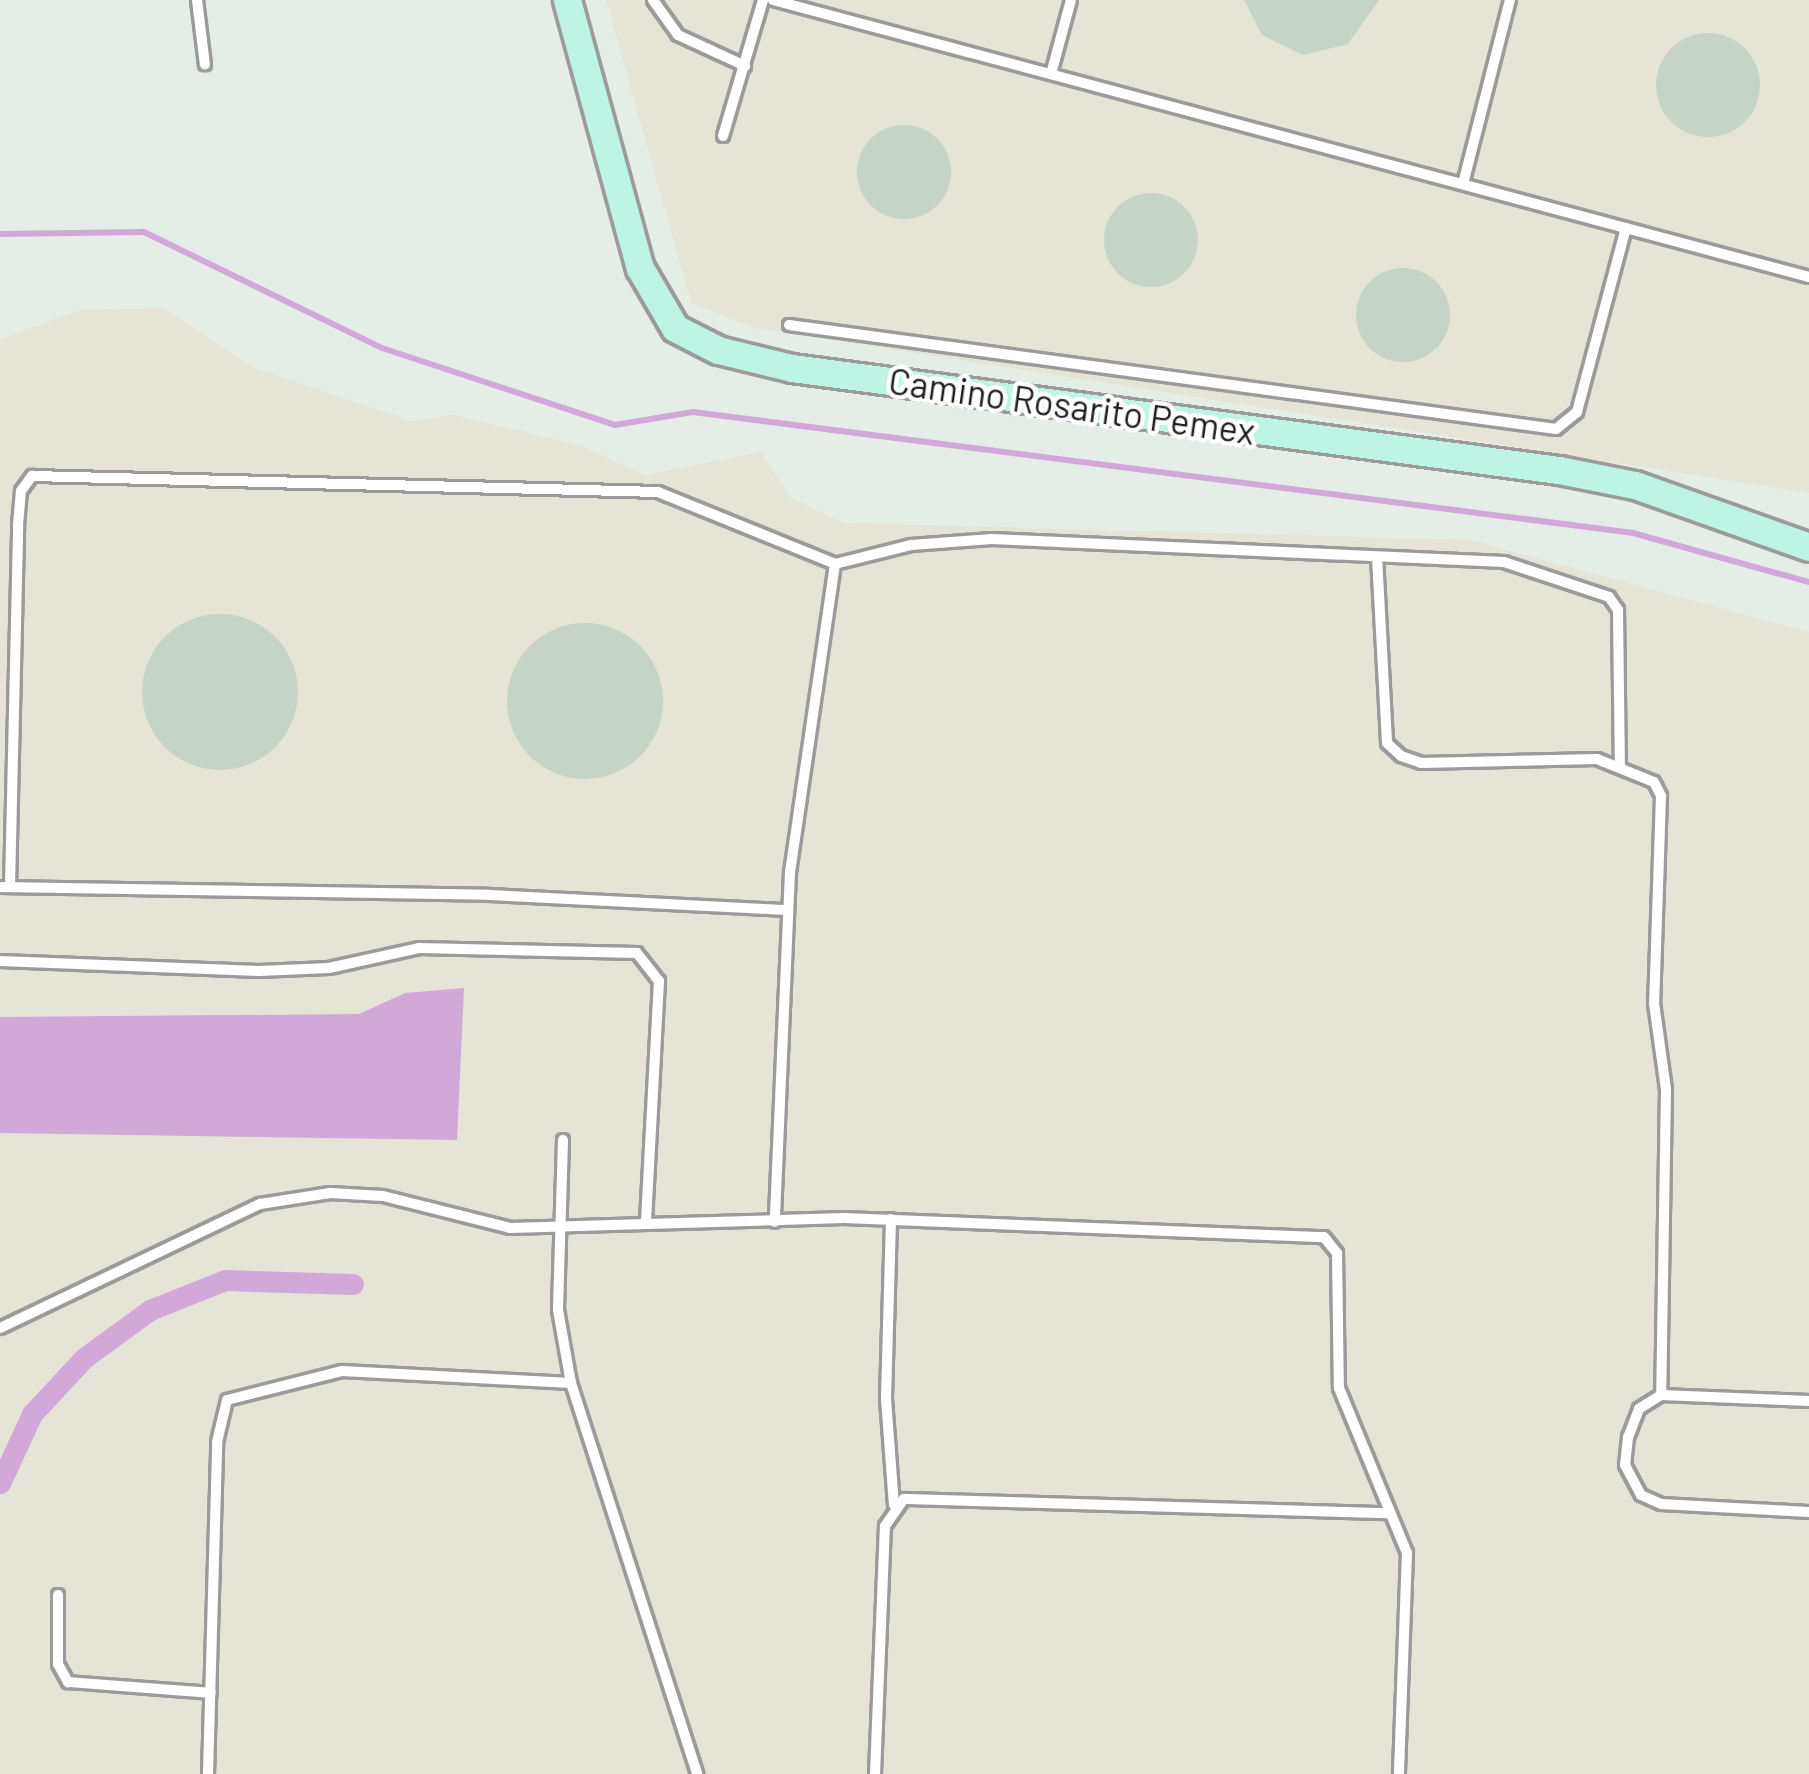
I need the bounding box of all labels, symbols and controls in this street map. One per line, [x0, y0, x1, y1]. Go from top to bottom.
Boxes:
street label: Camino Rosarito Pemex [886, 358, 1258, 452]

